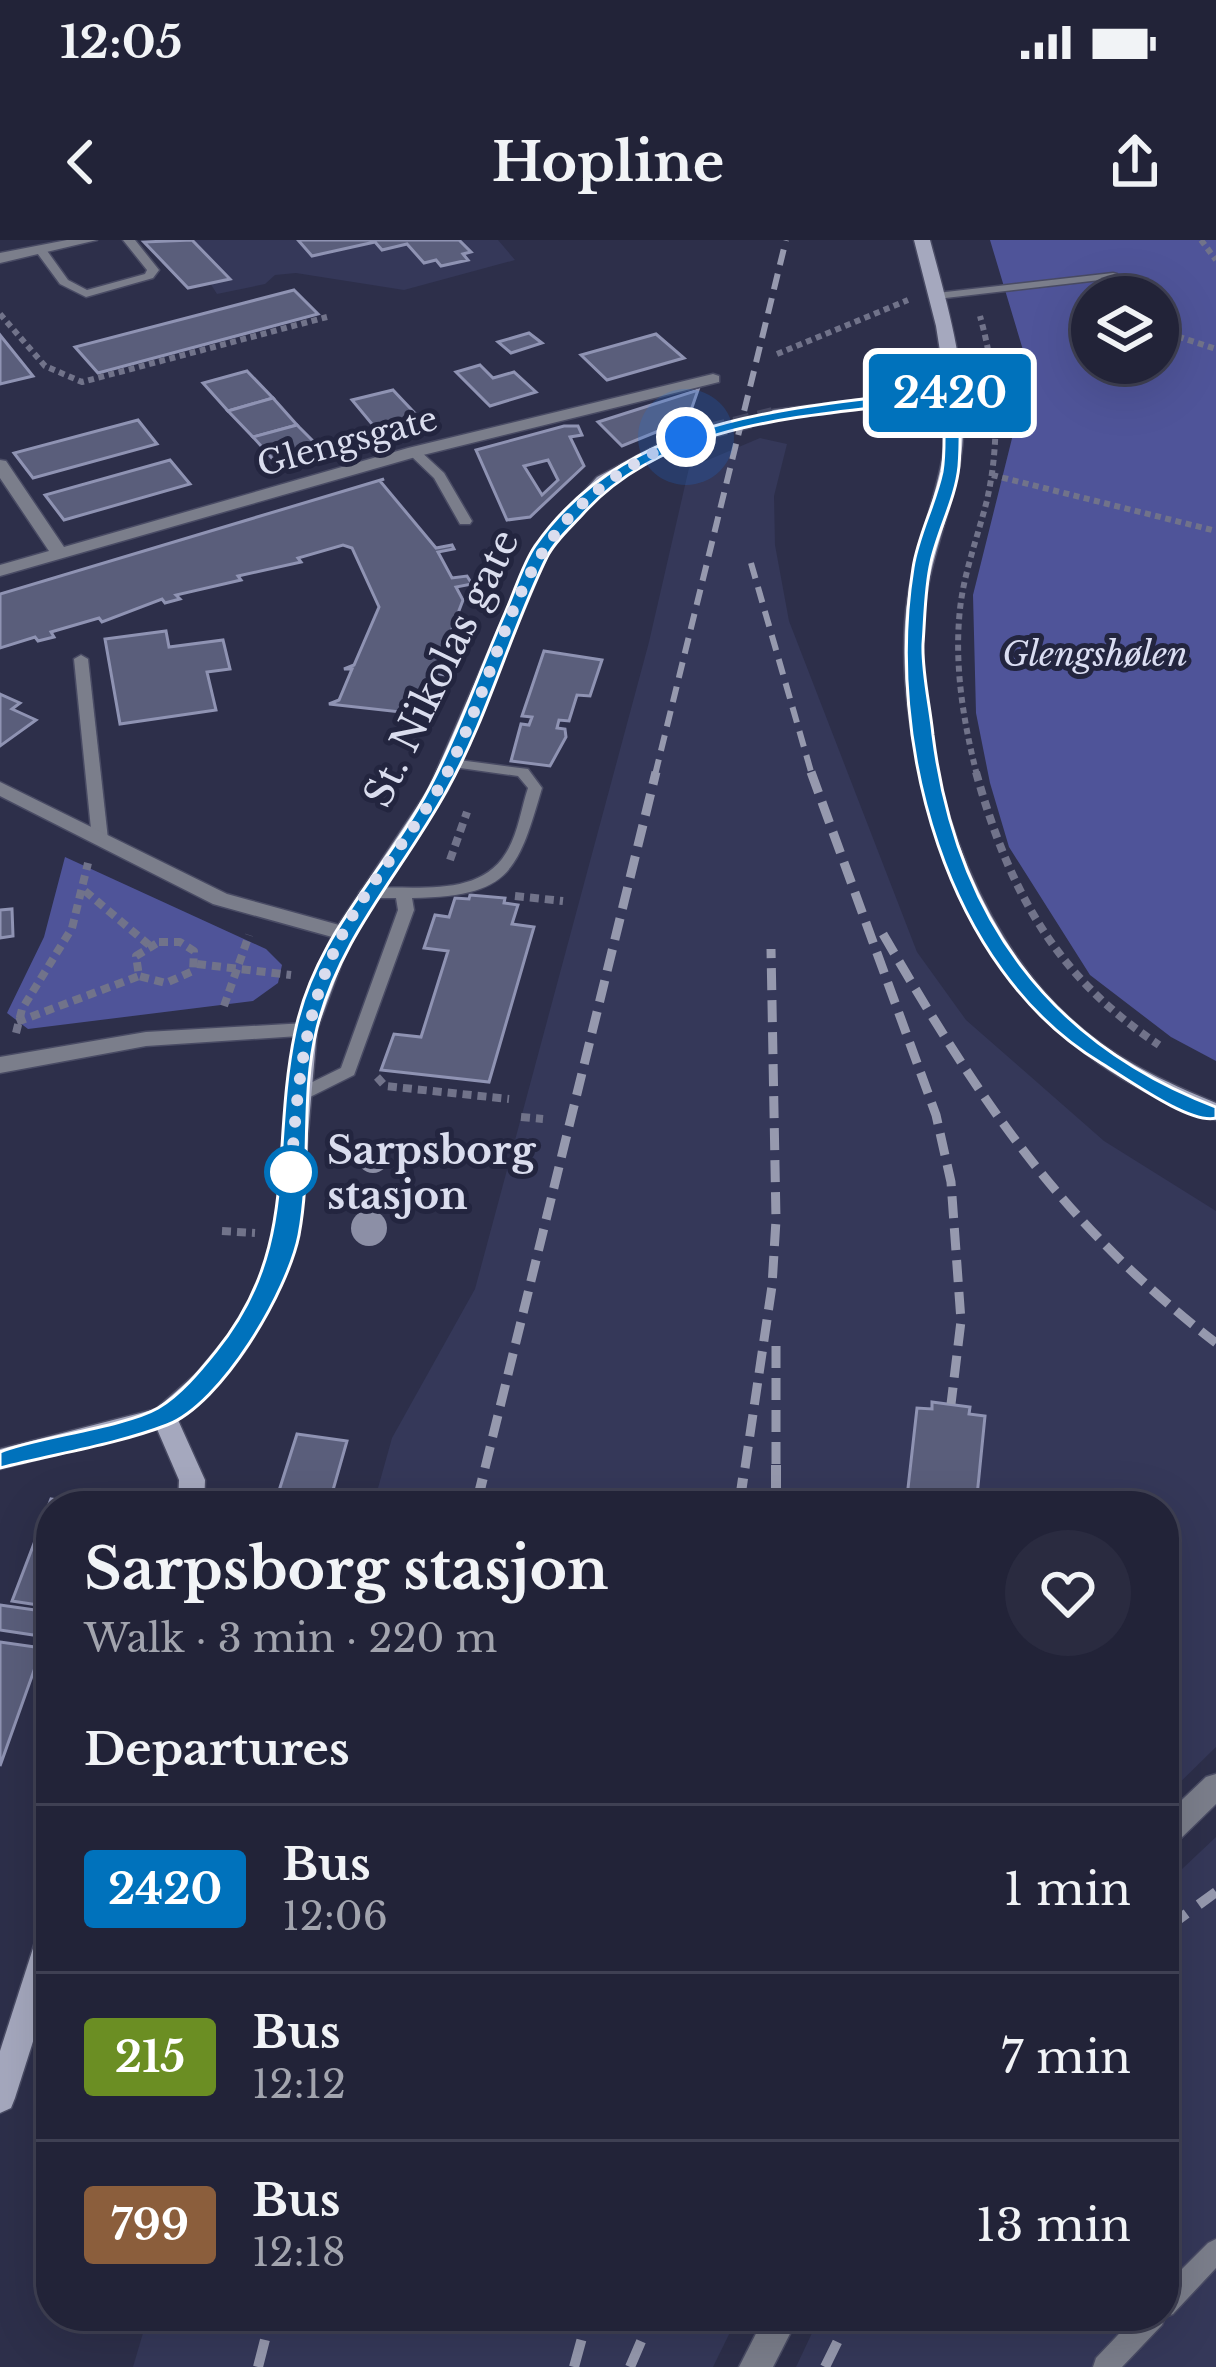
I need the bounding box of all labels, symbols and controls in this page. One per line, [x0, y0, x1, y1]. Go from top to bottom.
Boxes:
text: 12:05 [60, 14, 182, 70]
icon: back [48, 129, 114, 195]
text: Hopline [492, 129, 724, 196]
icon: share [1102, 129, 1168, 195]
map controls [1071, 276, 1179, 384]
button: layers [1071, 276, 1179, 384]
line badge: 2420 [866, 354, 1034, 432]
text: 2420 [893, 367, 1007, 419]
street label: Glengsgate [252, 398, 442, 485]
your location [656, 407, 716, 467]
street label: St. Nikolas gate [353, 521, 530, 815]
park label: Glengshølen [1002, 634, 1188, 675]
place label: Sarpsborg stasjon [327, 1126, 536, 1220]
marker: Sarpsborg stasjon [266, 1147, 316, 1197]
button: heart [1005, 1530, 1131, 1656]
text: Sarpsborg stasjon [84, 1534, 608, 1604]
text: Walk · 3 min · 220 m [84, 1614, 497, 1663]
text: Departures [84, 1721, 350, 1777]
text: Bus [282, 1836, 371, 1892]
text: 1 min [1003, 1861, 1131, 1917]
text: 2420 [108, 1863, 222, 1915]
text: 12:06 [282, 1892, 388, 1941]
text: Bus [252, 2004, 340, 2060]
text: 7 min [1001, 2029, 1131, 2085]
text: 215 [115, 2031, 185, 2083]
text: 12:12 [252, 2060, 346, 2109]
text: Bus [252, 2172, 340, 2228]
text: 13 min [976, 2197, 1131, 2253]
text: 799 [111, 2199, 189, 2251]
text: 12:18 [252, 2228, 346, 2277]

